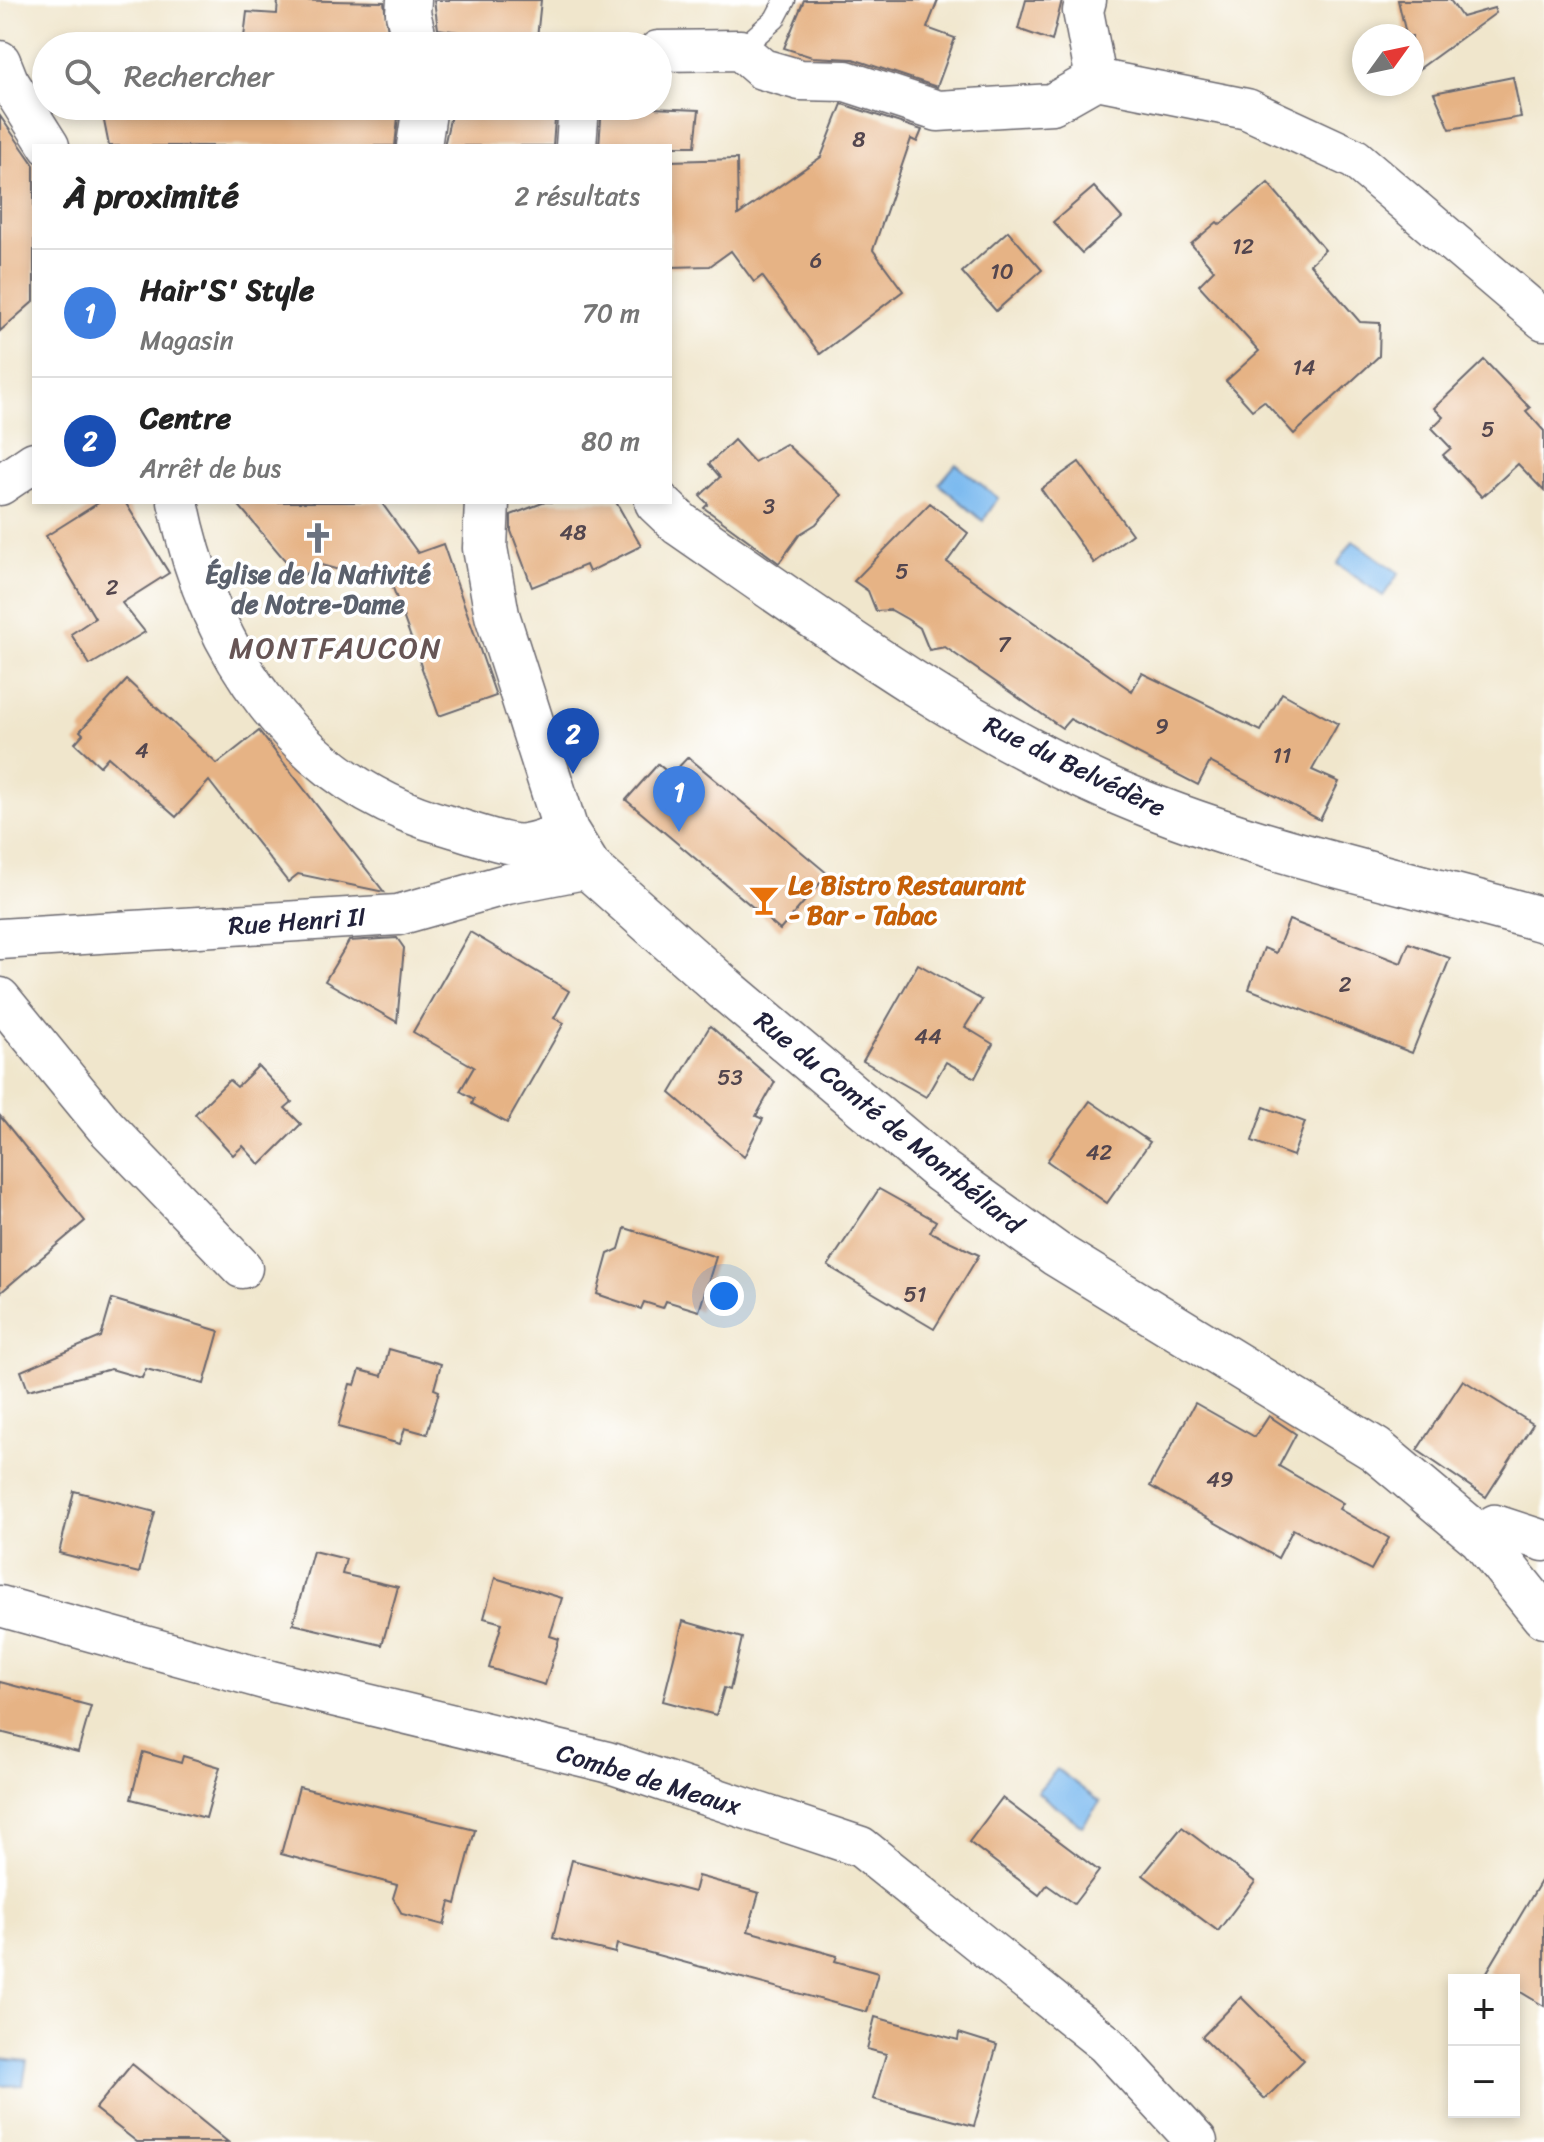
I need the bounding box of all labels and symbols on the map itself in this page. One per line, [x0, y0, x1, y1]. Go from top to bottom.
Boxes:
north arrow [1352, 24, 1424, 96]
house number: 8 [852, 120, 866, 159]
house number: 12 [1232, 227, 1254, 266]
house number: 6 [810, 241, 822, 280]
house number: 10 [990, 252, 1014, 291]
house number: 14 [1292, 348, 1316, 387]
house number: 5 [1481, 410, 1495, 449]
house number: 3 [763, 487, 775, 526]
house number: 48 [559, 513, 587, 552]
church icon: Église de la Nativité de Notre-Dame [301, 521, 335, 555]
place label: Église de la Nativité de Notre-Dame [205, 551, 432, 627]
house number: 5 [895, 552, 909, 591]
house number: 2 [106, 568, 119, 607]
district label: MONTFAUCON [229, 621, 443, 675]
house number: 7 [998, 625, 1012, 664]
street label: Rue du Belvédère [976, 702, 1174, 830]
house number: 9 [1155, 707, 1169, 746]
pin: 2 [547, 708, 599, 774]
house number: 4 [135, 731, 149, 770]
house number: 11 [1273, 736, 1291, 775]
pin: 1 [653, 766, 705, 832]
place label: Le Bistro Restaurant - Bar - Tabac [788, 862, 1027, 938]
bar icon: Le Bistro Restaurant - Bar - Tabac [747, 883, 781, 917]
street label: Rue Henri II [227, 893, 367, 949]
house number: 2 [1339, 965, 1352, 1004]
street label: Rue du Comté de Montbéliard [744, 998, 1036, 1247]
house number: 44 [914, 1017, 942, 1056]
house number: 53 [717, 1058, 743, 1097]
house number: 42 [1086, 1133, 1113, 1172]
house number: 51 [904, 1275, 926, 1314]
your location [704, 1276, 744, 1316]
house number: 49 [1206, 1460, 1234, 1499]
street label: Combe de Meaux [551, 1729, 748, 1829]

